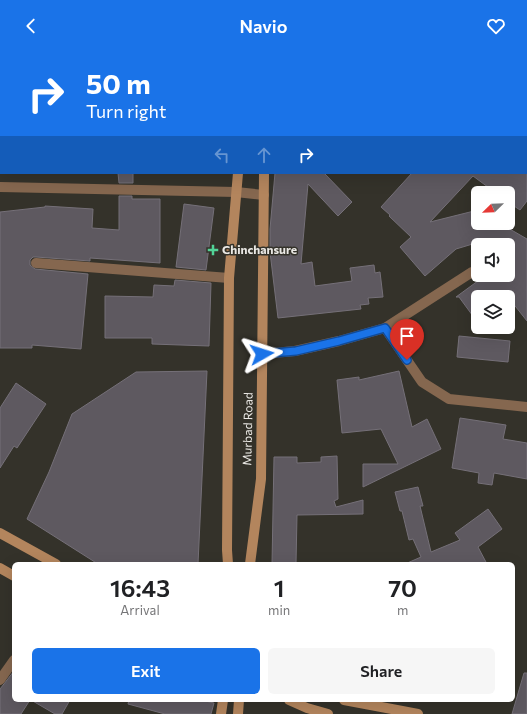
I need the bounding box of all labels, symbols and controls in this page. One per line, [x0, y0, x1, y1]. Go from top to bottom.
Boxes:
icon: back [20, 15, 42, 37]
text: Navio [239, 15, 288, 37]
icon: heart [485, 15, 507, 37]
text: 50 m [86, 66, 151, 100]
icon: right [20, 68, 72, 120]
text: Turn right [86, 100, 166, 122]
icon: left [211, 144, 233, 166]
icon: ahead [253, 144, 275, 166]
icon: right [295, 144, 317, 166]
north arrow [471, 186, 515, 230]
map controls [471, 186, 515, 334]
button: sound [471, 238, 515, 282]
place label: Chinchansure [222, 242, 297, 256]
marker: Chinchansure [207, 244, 219, 256]
button: layers [471, 290, 515, 334]
pin [390, 319, 424, 360]
icon: arrive [396, 325, 418, 347]
position arrow [241, 333, 283, 375]
street label: Murbad Road [239, 392, 255, 466]
text: 16:43 [110, 573, 170, 602]
text: 1 [274, 573, 284, 602]
text: 70 [388, 573, 417, 602]
text: Arrival [120, 602, 160, 618]
text: min [268, 602, 290, 618]
text: m [397, 602, 408, 618]
button: Exit [32, 648, 260, 694]
button: Share [268, 648, 495, 694]

